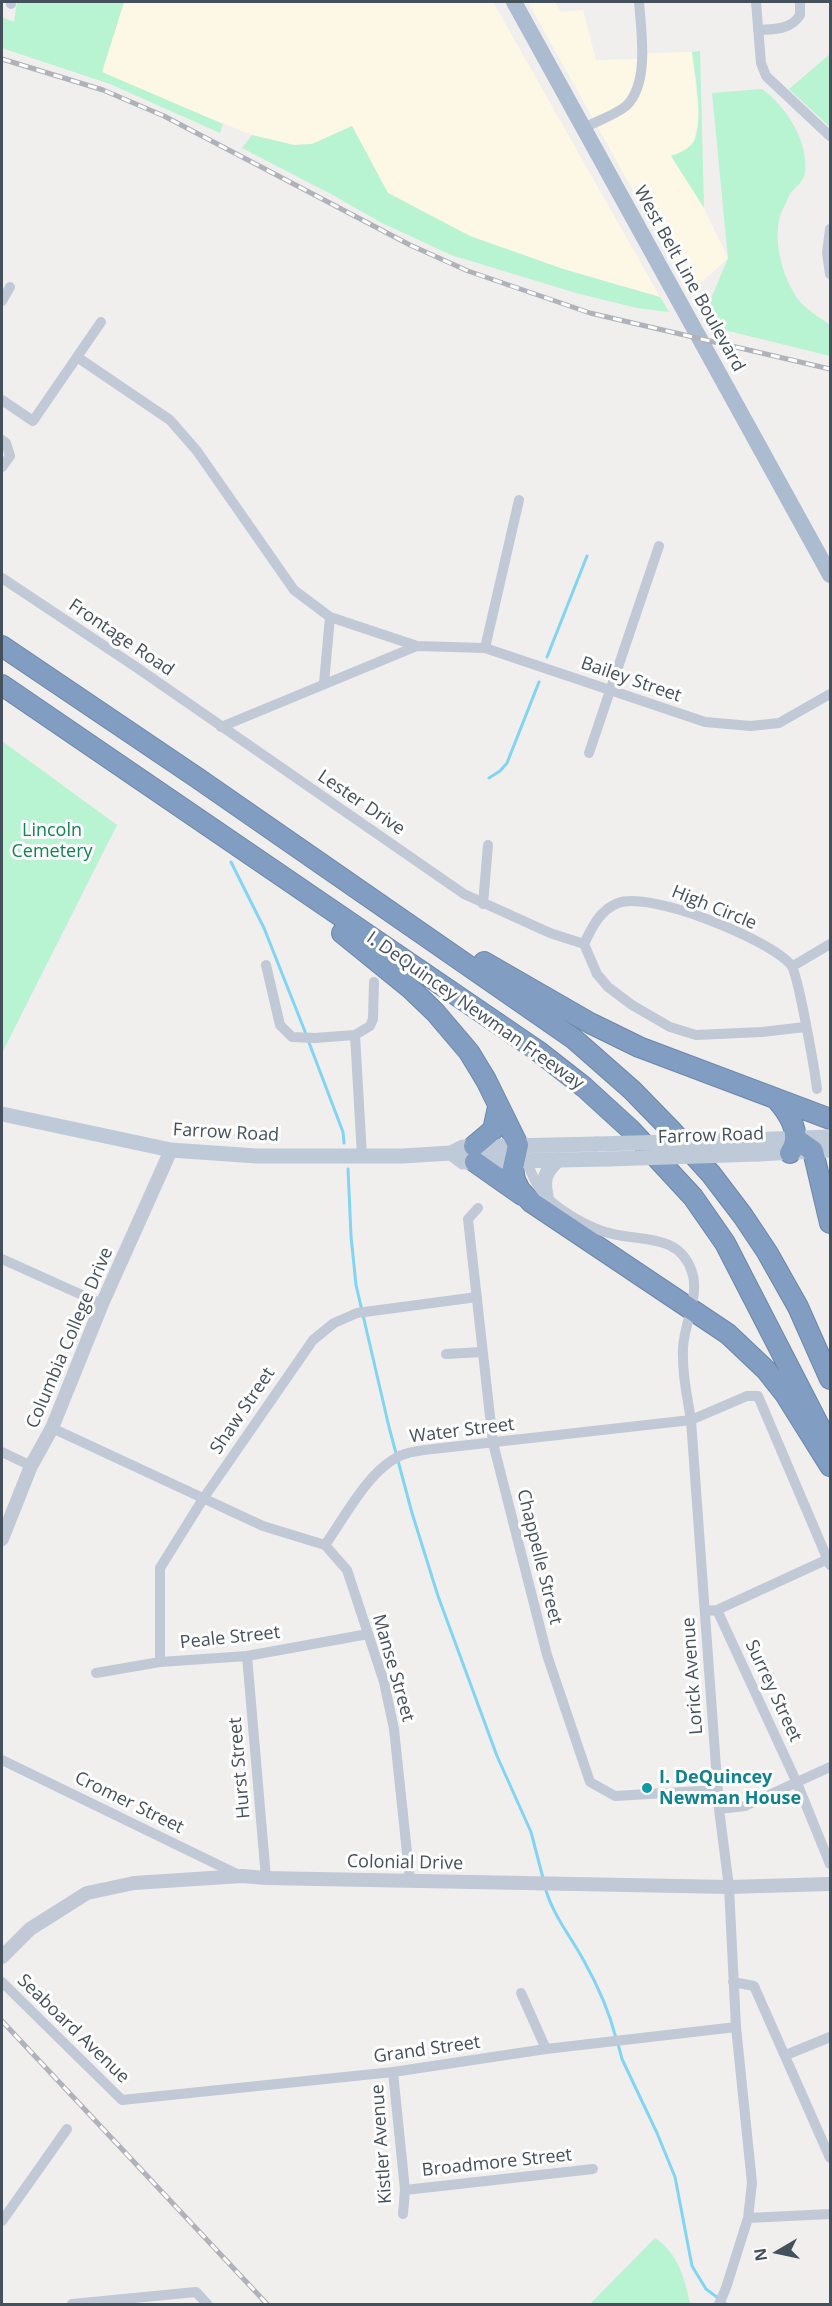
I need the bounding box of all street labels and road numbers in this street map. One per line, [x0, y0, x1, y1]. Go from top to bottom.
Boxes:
street label: West Belt Line Boulevard [629, 182, 749, 376]
street label: Frontage Road [64, 595, 178, 681]
street label: Bailey Street [578, 653, 684, 707]
street label: Lester Drive [313, 766, 409, 840]
street label: High Circle [668, 881, 760, 935]
street label: I. DeQuincey Newman Freeway [362, 927, 588, 1095]
street label: Farrow Road [172, 1119, 280, 1147]
street label: Farrow Road [657, 1123, 765, 1149]
street label: Columbia College Drive [22, 1244, 118, 1432]
street label: Shaw Street [206, 1364, 280, 1458]
street label: Water Street [408, 1414, 516, 1448]
street label: Chappelle Street [512, 1487, 566, 1627]
street label: Manse Street [367, 1612, 419, 1724]
street label: Lorick Avenue [678, 1617, 708, 1735]
street label: Peale Street [179, 1622, 281, 1654]
street label: Surrey Street [740, 1637, 806, 1745]
street label: Hurst Street [225, 1716, 255, 1820]
street label: Cromer Street [71, 1767, 187, 1839]
street label: Colonial Drive [347, 1851, 463, 1875]
street label: Seaboard Avenue [12, 1970, 134, 2088]
street label: Grand Street [372, 2032, 482, 2068]
street label: Kistler Avenue [367, 2083, 397, 2205]
street label: Broadmore Street [421, 2144, 573, 2182]

